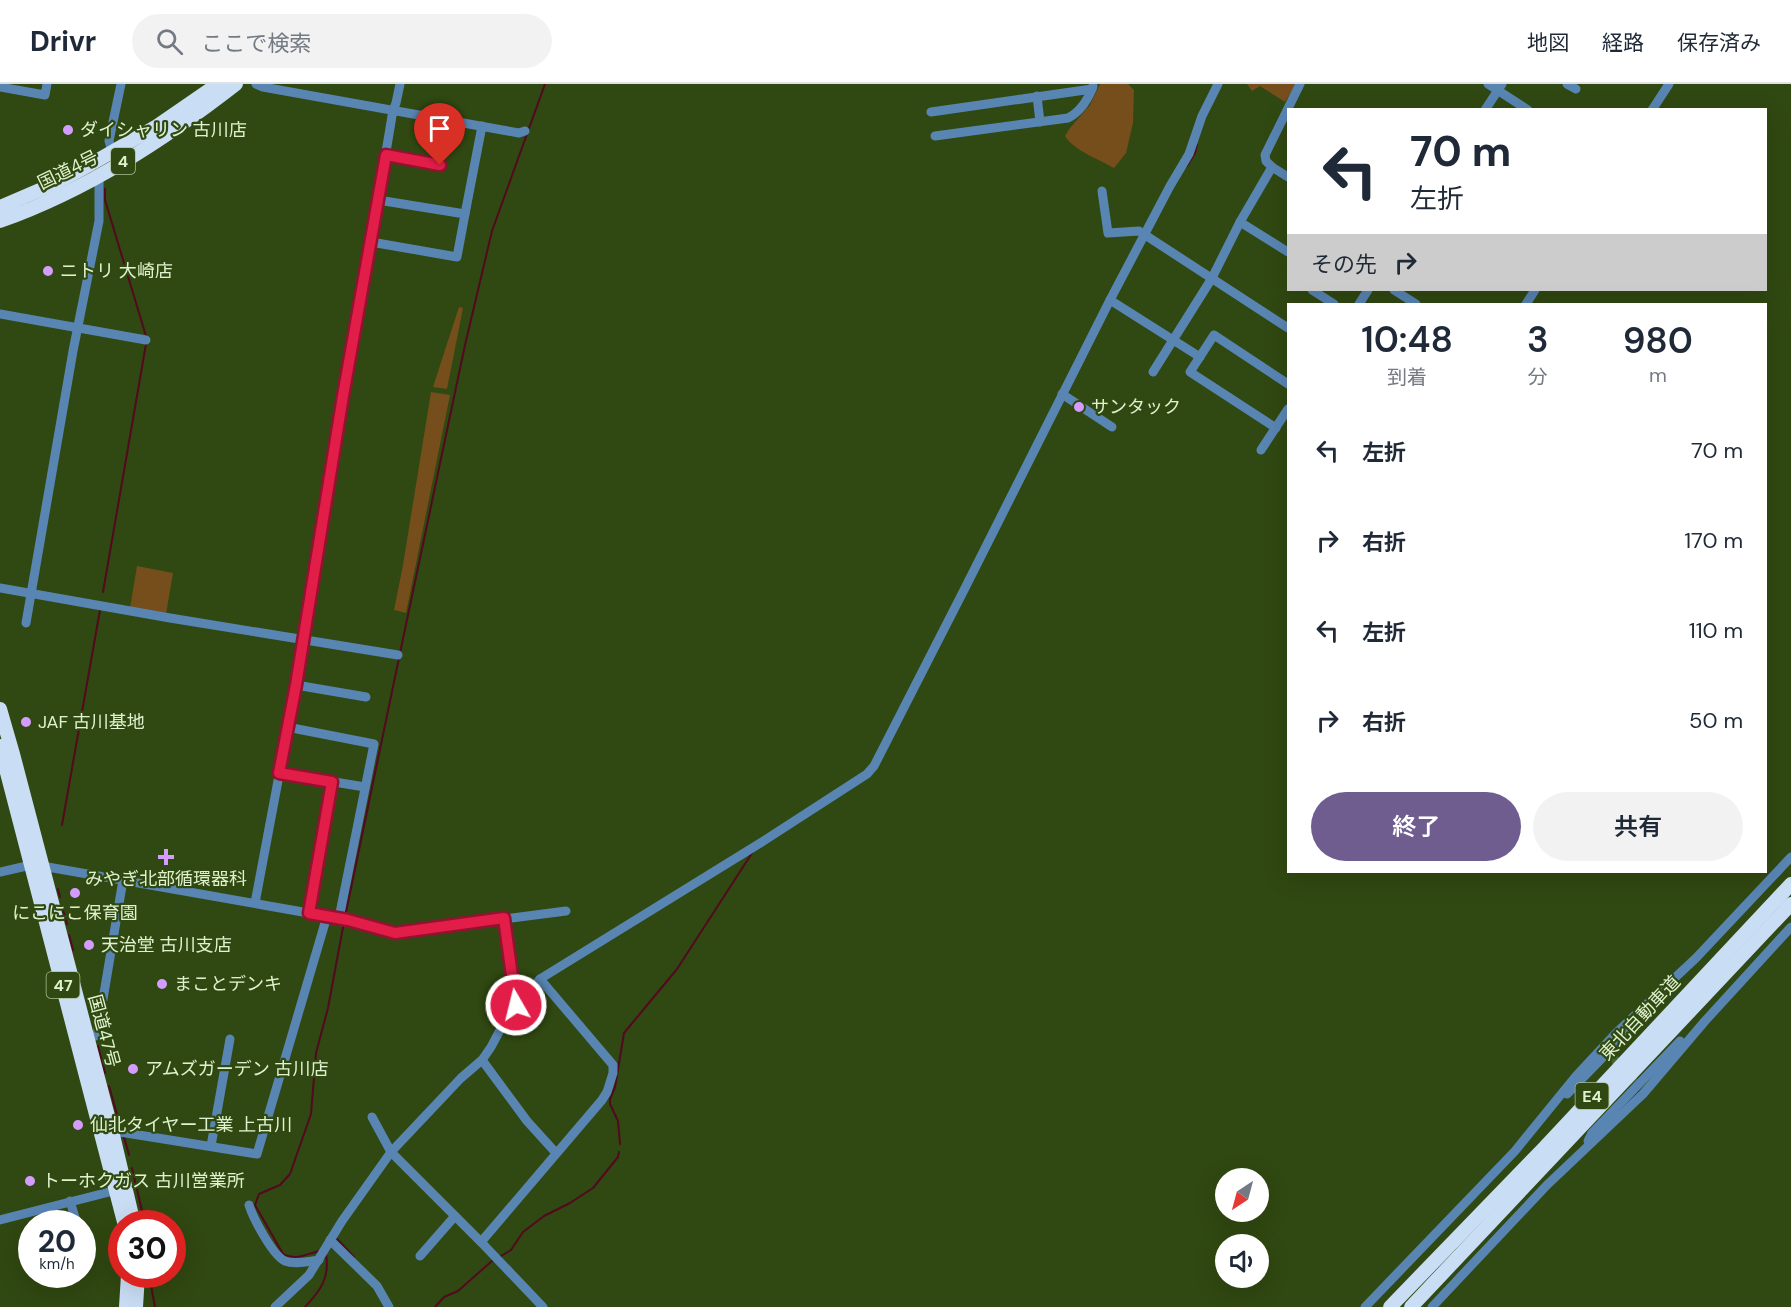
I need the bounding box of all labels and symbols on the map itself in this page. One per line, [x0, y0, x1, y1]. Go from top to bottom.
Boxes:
pin [414, 103, 465, 165]
place label: ダイシャリン 古川店 [80, 118, 247, 142]
marker: ダイシャリン 古川店 [61, 123, 75, 137]
street label: 国道4号 [34, 145, 102, 195]
road number: 4 [111, 148, 135, 174]
place label: ニトリ 大崎店 [60, 259, 173, 283]
marker: ニトリ 大崎店 [41, 264, 55, 278]
place label: サンタック [1091, 395, 1181, 419]
marker: サンタック [1072, 400, 1086, 414]
place label: JAF 古川基地 [38, 710, 145, 734]
marker: JAF 古川基地 [19, 715, 33, 729]
marker: みやぎ北部循環器科 [157, 848, 175, 866]
place label: みやぎ北部循環器科 [85, 867, 247, 891]
marker: にこにこ保育園 [68, 886, 82, 900]
place label: にこにこ保育園 [12, 901, 138, 925]
place label: 天治堂 古川支店 [101, 933, 232, 957]
marker: 天治堂 古川支店 [82, 938, 96, 952]
street label: 東北自動車道 [1594, 970, 1686, 1066]
road number: 47 [46, 972, 80, 998]
place label: まことデンキ [174, 972, 282, 996]
position arrow [484, 973, 548, 1037]
marker: まことデンキ [155, 977, 169, 991]
street label: 国道47号 [83, 992, 125, 1070]
place label: アムズガーデン 古川店 [145, 1057, 329, 1081]
marker: アムズガーデン 古川店 [126, 1062, 140, 1076]
road number: E4 [1576, 1083, 1608, 1109]
place label: 仙北タイヤー工業 上古川 [90, 1113, 292, 1137]
marker: 仙北タイヤー工業 上古川 [71, 1118, 85, 1132]
north arrow [1215, 1168, 1269, 1222]
place label: トーホクガス 古川営業所 [42, 1169, 245, 1193]
marker: トーホクガス 古川営業所 [23, 1174, 37, 1188]
speed limit sign: 30 [108, 1210, 186, 1288]

